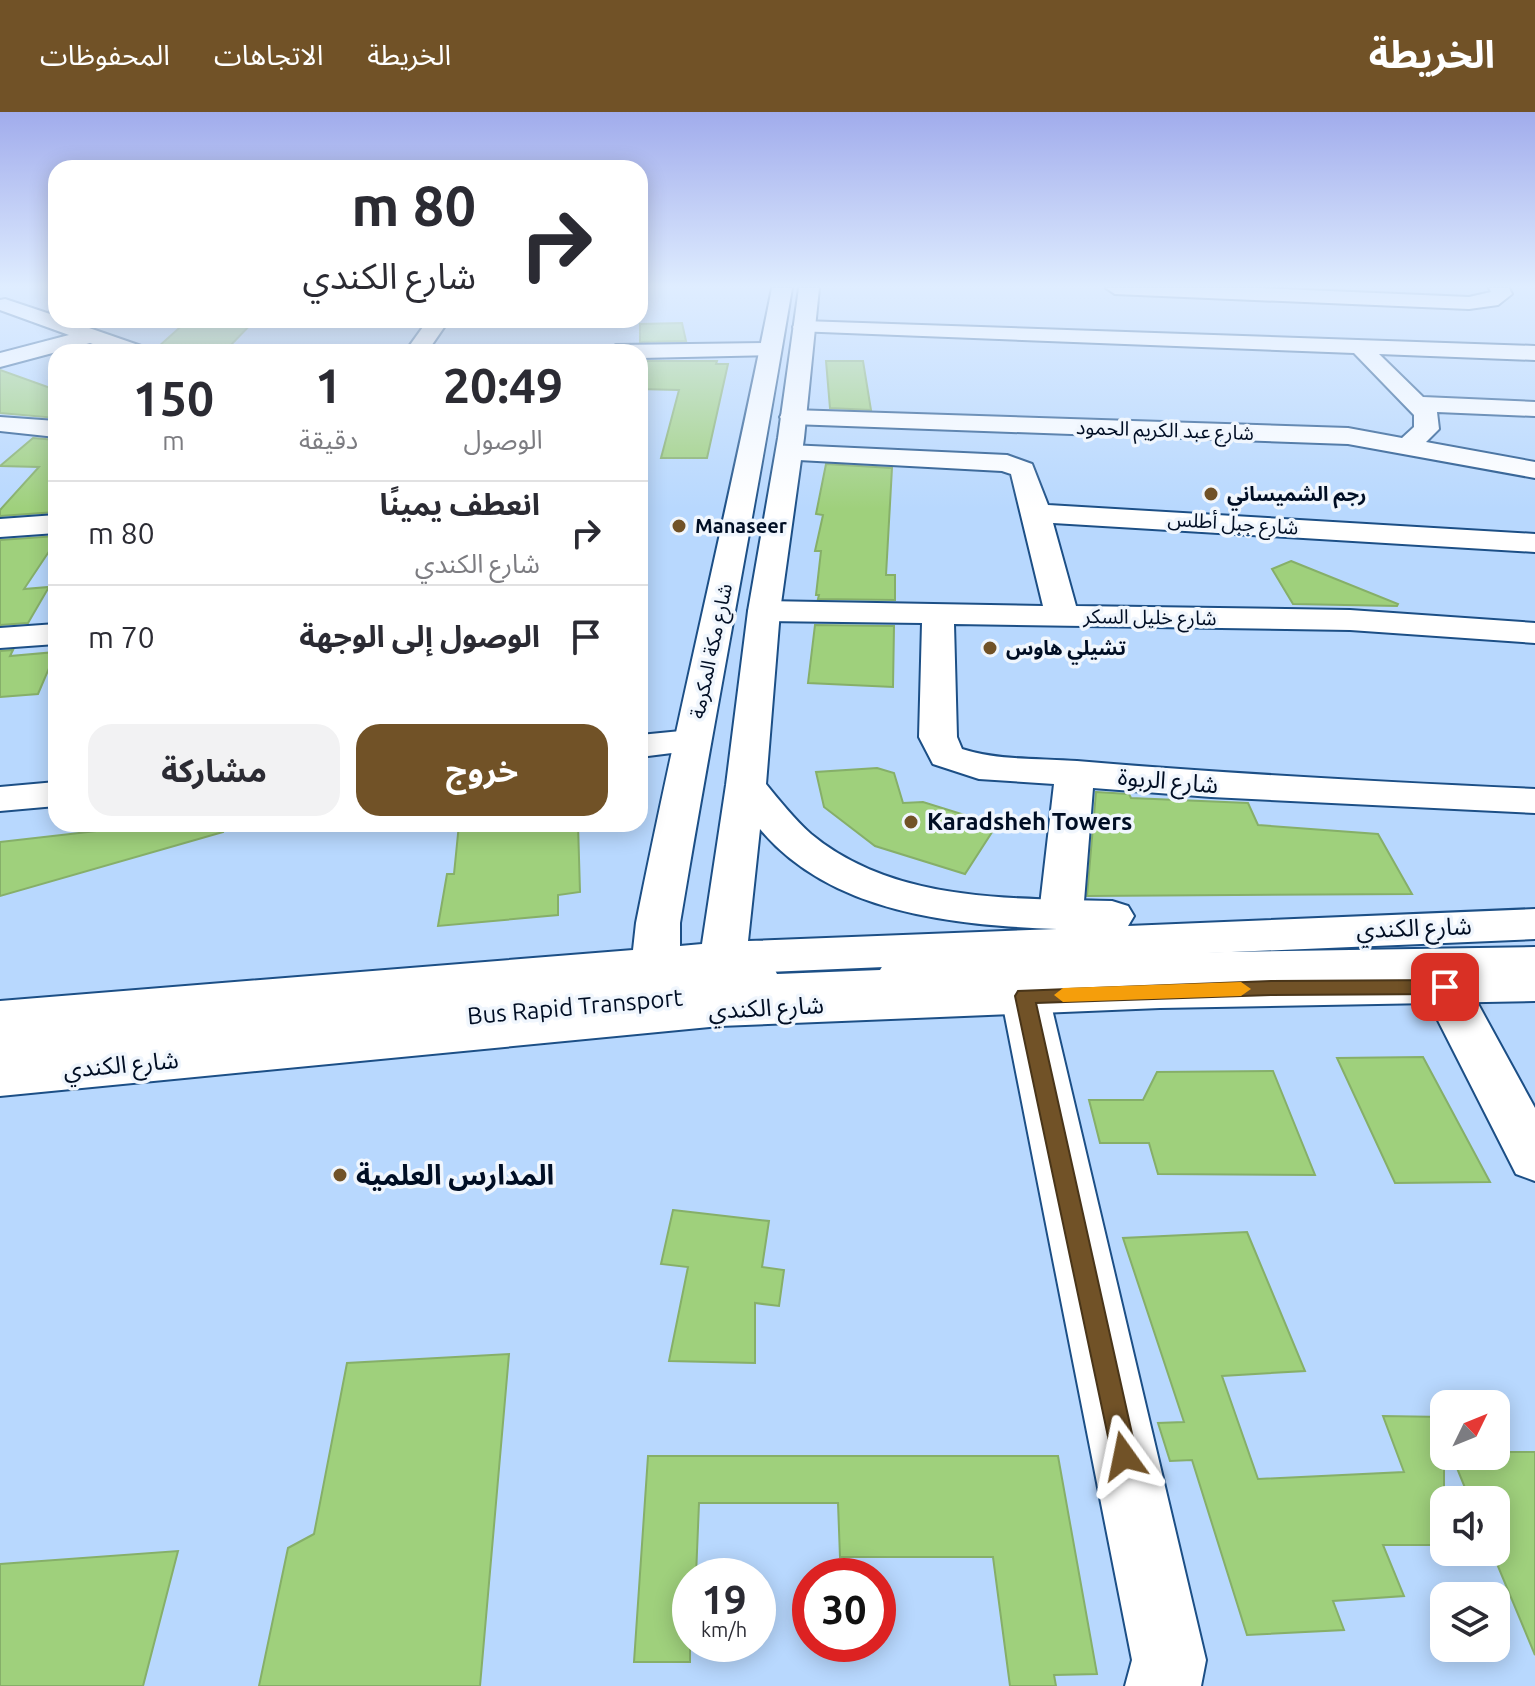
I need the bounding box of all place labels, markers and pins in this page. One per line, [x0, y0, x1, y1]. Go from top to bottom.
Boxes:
place label: رجم الشميساني [1227, 482, 1366, 511]
marker: رجم الشميساني [1202, 485, 1220, 503]
place label: Manaseer [695, 514, 788, 537]
marker: Manaseer [670, 517, 688, 535]
place label: تشيلي هاوس [1006, 636, 1126, 665]
marker: تشيلي هاوس [981, 639, 999, 657]
place label: Karadsheh Towers [927, 808, 1132, 835]
marker: Karadsheh Towers [902, 813, 920, 831]
pin [1411, 953, 1479, 1021]
place label: المدارس العلمية [356, 1159, 554, 1192]
marker: المدارس العلمية [331, 1166, 349, 1184]

